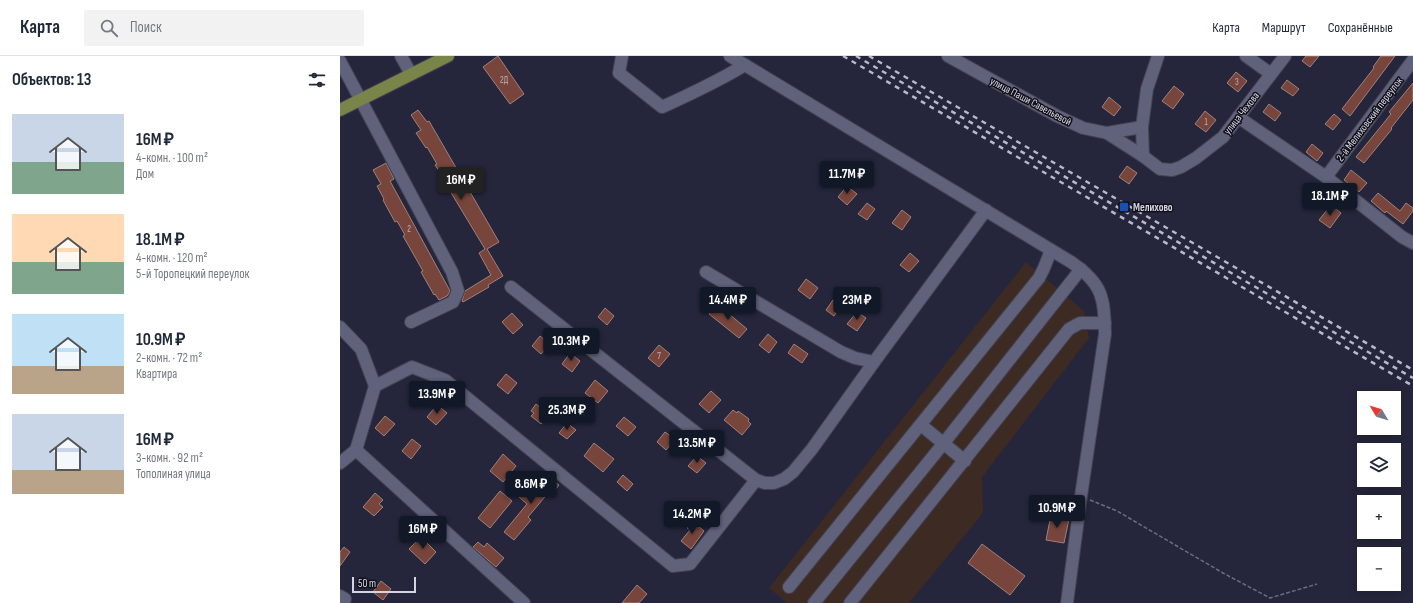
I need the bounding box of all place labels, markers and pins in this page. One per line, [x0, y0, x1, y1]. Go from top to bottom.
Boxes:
pin: 11.7M ₽ [810, 161, 884, 195]
pin: 16M ₽ [433, 167, 489, 201]
pin: 18.1M ₽ [1293, 183, 1367, 217]
marker: Мелихово [1118, 201, 1130, 213]
place label: Мелихово [1133, 201, 1173, 214]
pin: 14.4M ₽ [691, 287, 765, 321]
pin: 23M ₽ [829, 287, 885, 321]
pin: 10.3M ₽ [534, 328, 608, 362]
pin: 13.9M ₽ [400, 381, 474, 415]
pin: 25.3M ₽ [530, 397, 604, 431]
pin: 13.5M ₽ [660, 430, 734, 464]
pin: 8.6M ₽ [498, 471, 564, 505]
pin: 10.9M ₽ [1020, 495, 1094, 529]
pin: 14.2M ₽ [655, 501, 729, 535]
pin: 16M ₽ [395, 516, 451, 550]

